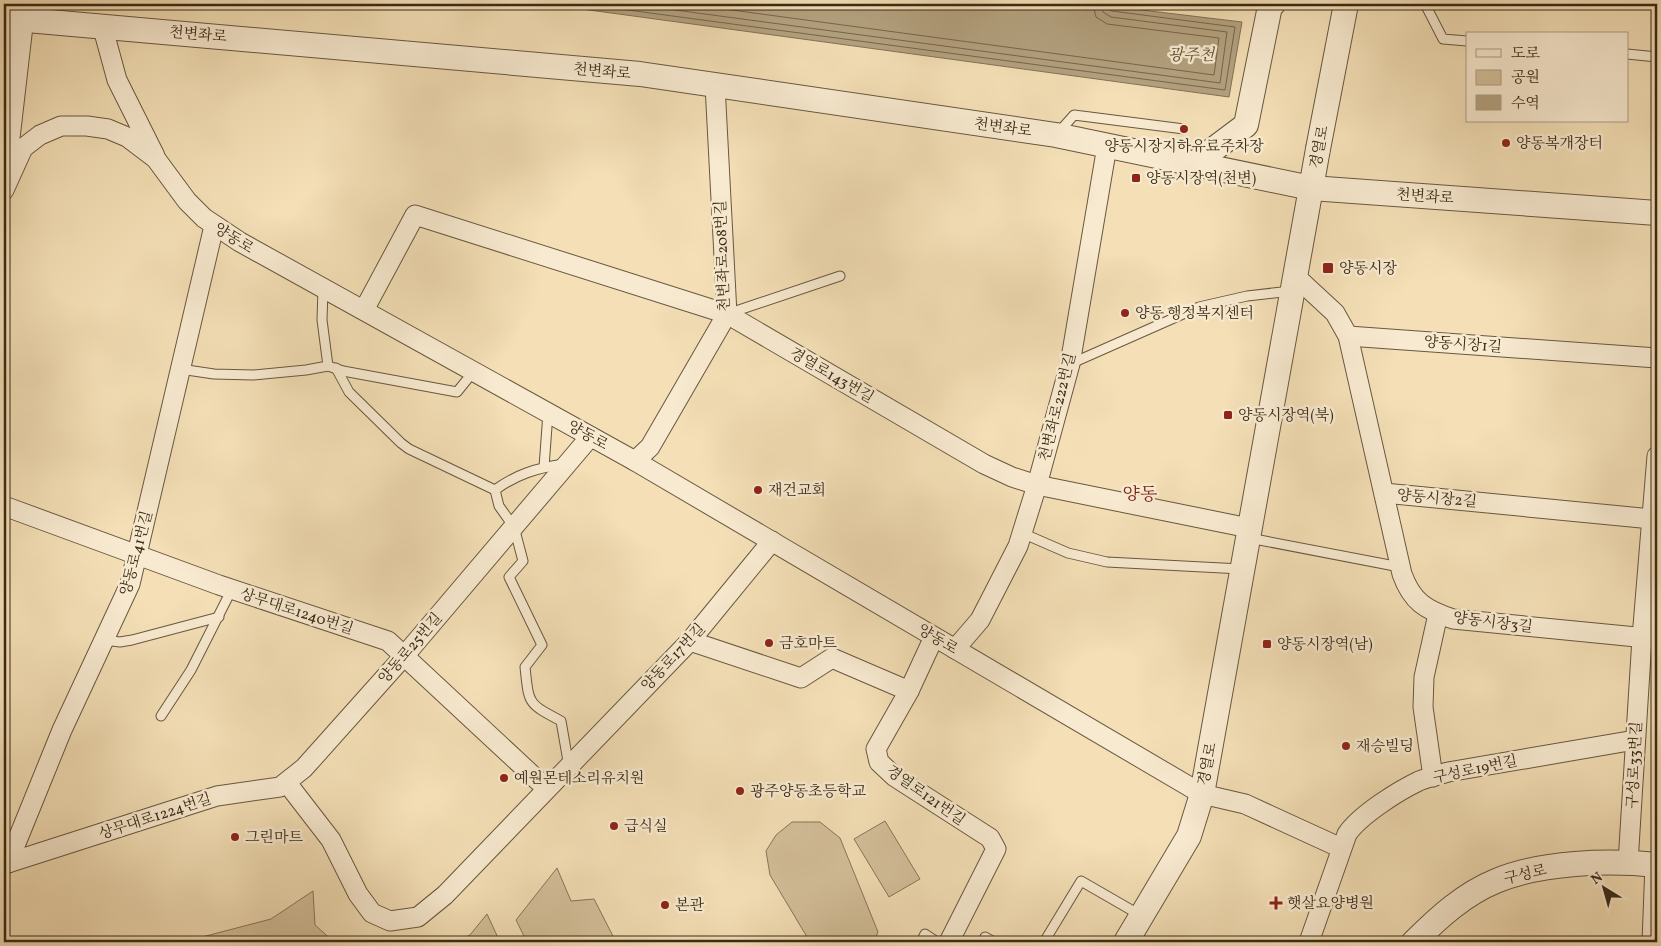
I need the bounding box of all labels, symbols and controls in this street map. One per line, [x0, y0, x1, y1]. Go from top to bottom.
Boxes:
street label: 천변좌로 [168, 23, 228, 49]
legend [1466, 32, 1628, 122]
text: 도로 [1511, 44, 1540, 65]
water label: 광주천 [1168, 45, 1216, 67]
street label: 천변좌로 [572, 60, 632, 86]
text: 공원 [1511, 68, 1540, 89]
text: 수역 [1511, 94, 1540, 115]
street label: 천변좌로 [973, 114, 1033, 143]
marker: 양동시장지하유료주차장 [1178, 123, 1190, 135]
street label: 경열로 [1306, 123, 1335, 171]
place label: 양동복개장터 [1516, 134, 1603, 155]
place label: 양동시장지하유료주차장 [1104, 137, 1264, 158]
marker: 양동복개장터 [1500, 137, 1512, 149]
place label: 양동시장역(천변) [1146, 169, 1256, 190]
marker: 양동시장역(천변) [1130, 172, 1142, 184]
street label: 천변좌로 [1395, 185, 1455, 210]
street label: 천변좌로208번길 [711, 200, 736, 312]
street label: 양동로 [209, 219, 258, 260]
place label: 양동시장 [1339, 259, 1397, 280]
marker: 양동시장 [1321, 261, 1335, 275]
place label: 양동 행정복지센터 [1135, 304, 1254, 325]
marker: 양동 행정복지센터 [1119, 307, 1131, 319]
street label: 양동시장1길 [1423, 332, 1503, 359]
street label: 경열로143번길 [785, 344, 877, 409]
street label: 천변좌로222번길 [1035, 351, 1082, 464]
place label: 양동시장역(북) [1238, 406, 1334, 427]
marker: 양동시장역(북) [1222, 409, 1234, 421]
street label: 양동로 [563, 417, 612, 456]
place label: 재건교회 [768, 481, 826, 502]
district label: 양동 [1123, 483, 1157, 508]
marker: 재건교회 [752, 484, 764, 496]
street label: 양동시장2길 [1396, 486, 1478, 513]
street label: 양동로41번길 [116, 509, 159, 598]
street label: 상무대로1240번길 [237, 584, 356, 641]
street label: 양동시장3길 [1452, 608, 1534, 639]
street label: 양동로25번길 [374, 609, 448, 689]
street label: 양동로17번길 [637, 620, 711, 696]
street label: 양동로 [913, 620, 962, 661]
place label: 금호마트 [779, 634, 837, 655]
place label: 양동시장역(남) [1277, 635, 1373, 656]
marker: 금호마트 [763, 637, 775, 649]
marker: 양동시장역(남) [1261, 638, 1273, 650]
street label: 구성로33번길 [1623, 721, 1648, 809]
place label: 재승빌딩 [1356, 737, 1414, 758]
street label: 경열로 [1194, 740, 1223, 788]
marker: 재승빌딩 [1340, 740, 1352, 752]
street label: 구성로19번길 [1431, 751, 1520, 790]
street label: 경열로121번길 [881, 761, 969, 831]
place label: 예원몬테소리유치원 [514, 769, 644, 790]
marker: 예원몬테소리유치원 [498, 772, 510, 784]
place label: 광주양동초등학교 [750, 782, 866, 803]
marker: 광주양동초등학교 [734, 785, 746, 797]
street label: 상무대로1224번길 [96, 789, 215, 846]
place label: 급식실 [624, 817, 667, 838]
marker: 급식실 [608, 820, 620, 832]
place label: 그린마트 [245, 828, 303, 849]
marker: 그린마트 [229, 831, 241, 843]
street label: 구성로 [1502, 860, 1549, 891]
north arrow [1578, 864, 1628, 914]
text: N [1587, 868, 1607, 889]
place label: 햇살요양병원 [1287, 894, 1374, 915]
place label: 본관 [675, 896, 704, 917]
marker: 햇살요양병원 [1269, 896, 1283, 910]
marker: 본관 [659, 899, 671, 911]

